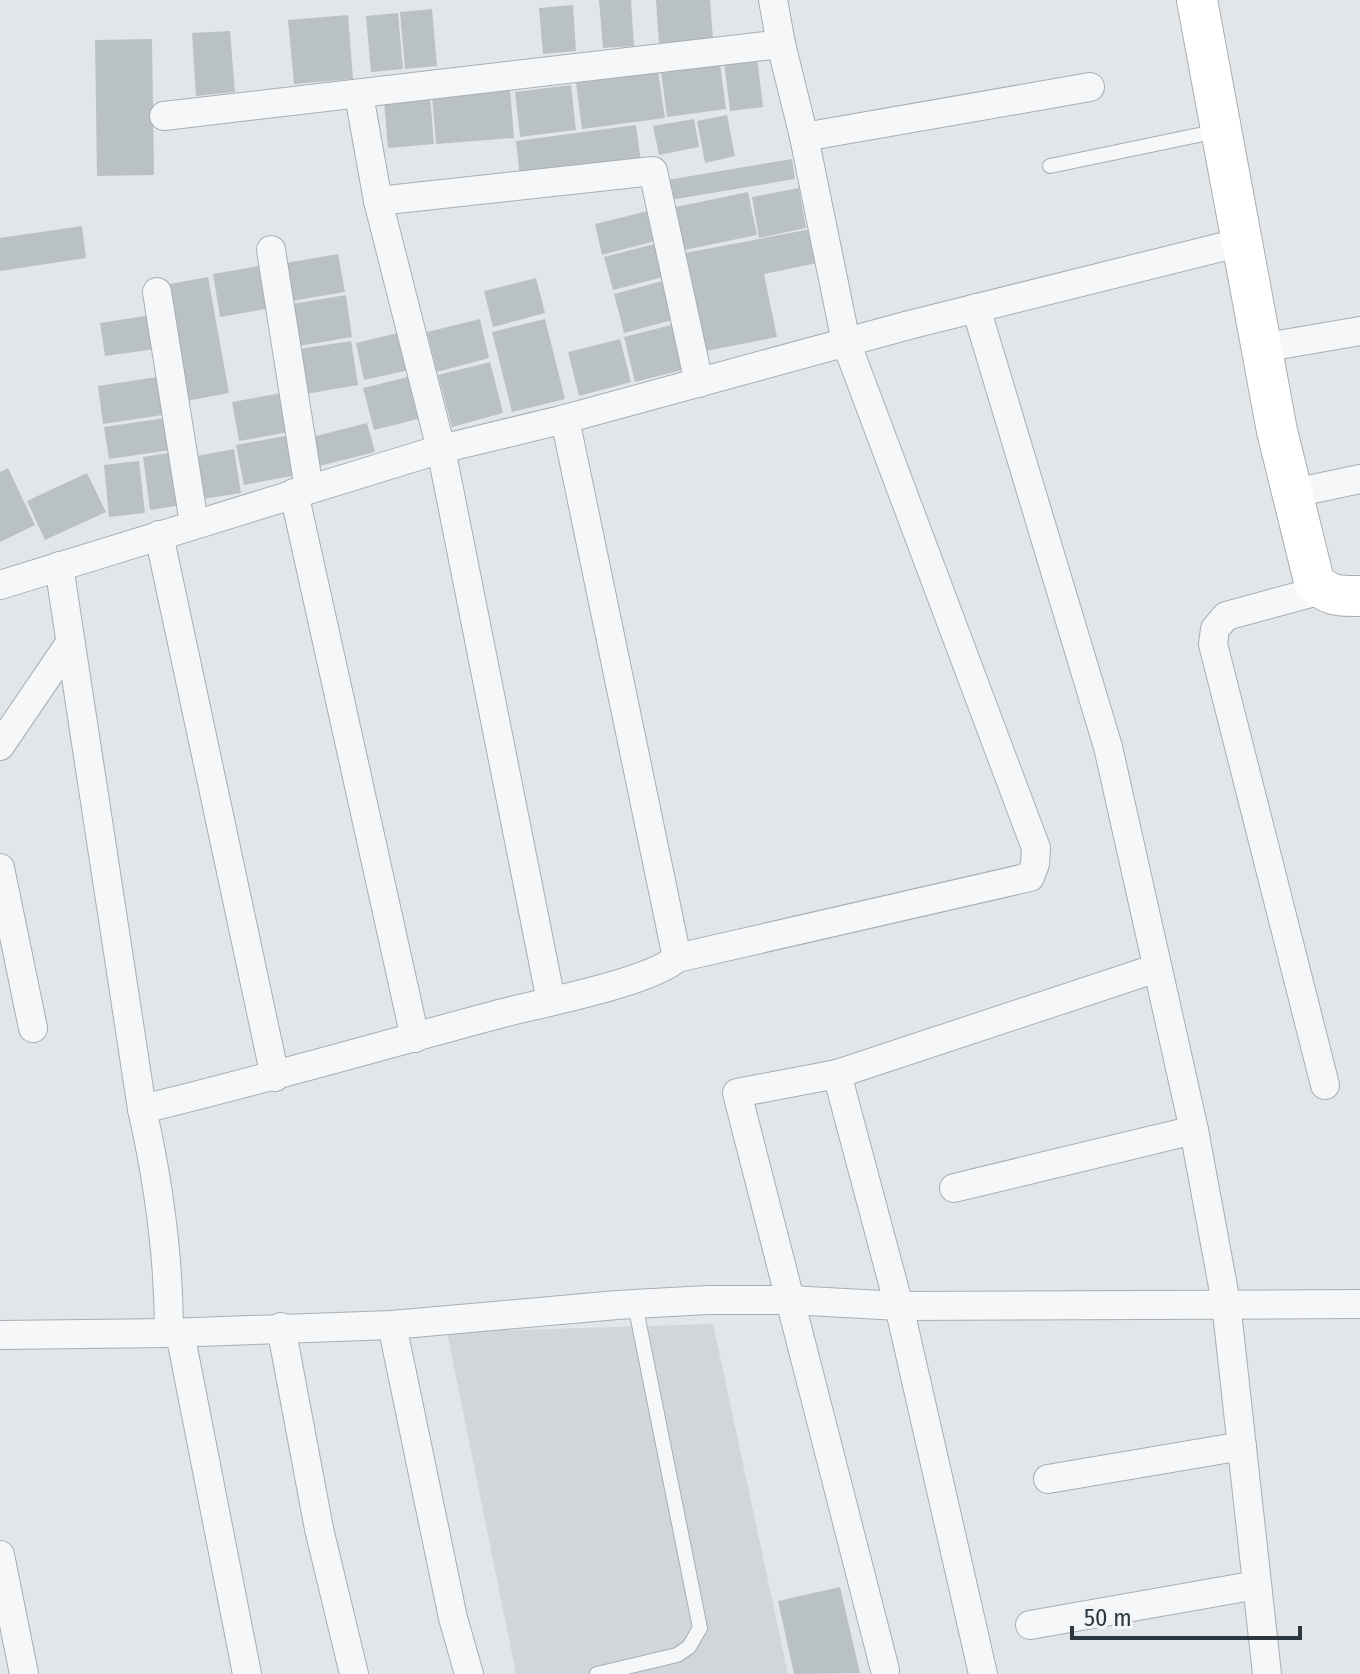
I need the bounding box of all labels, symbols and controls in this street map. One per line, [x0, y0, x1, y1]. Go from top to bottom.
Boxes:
scale bar [1072, 1590, 1300, 1640]
text: 50 m [1084, 1604, 1132, 1632]

